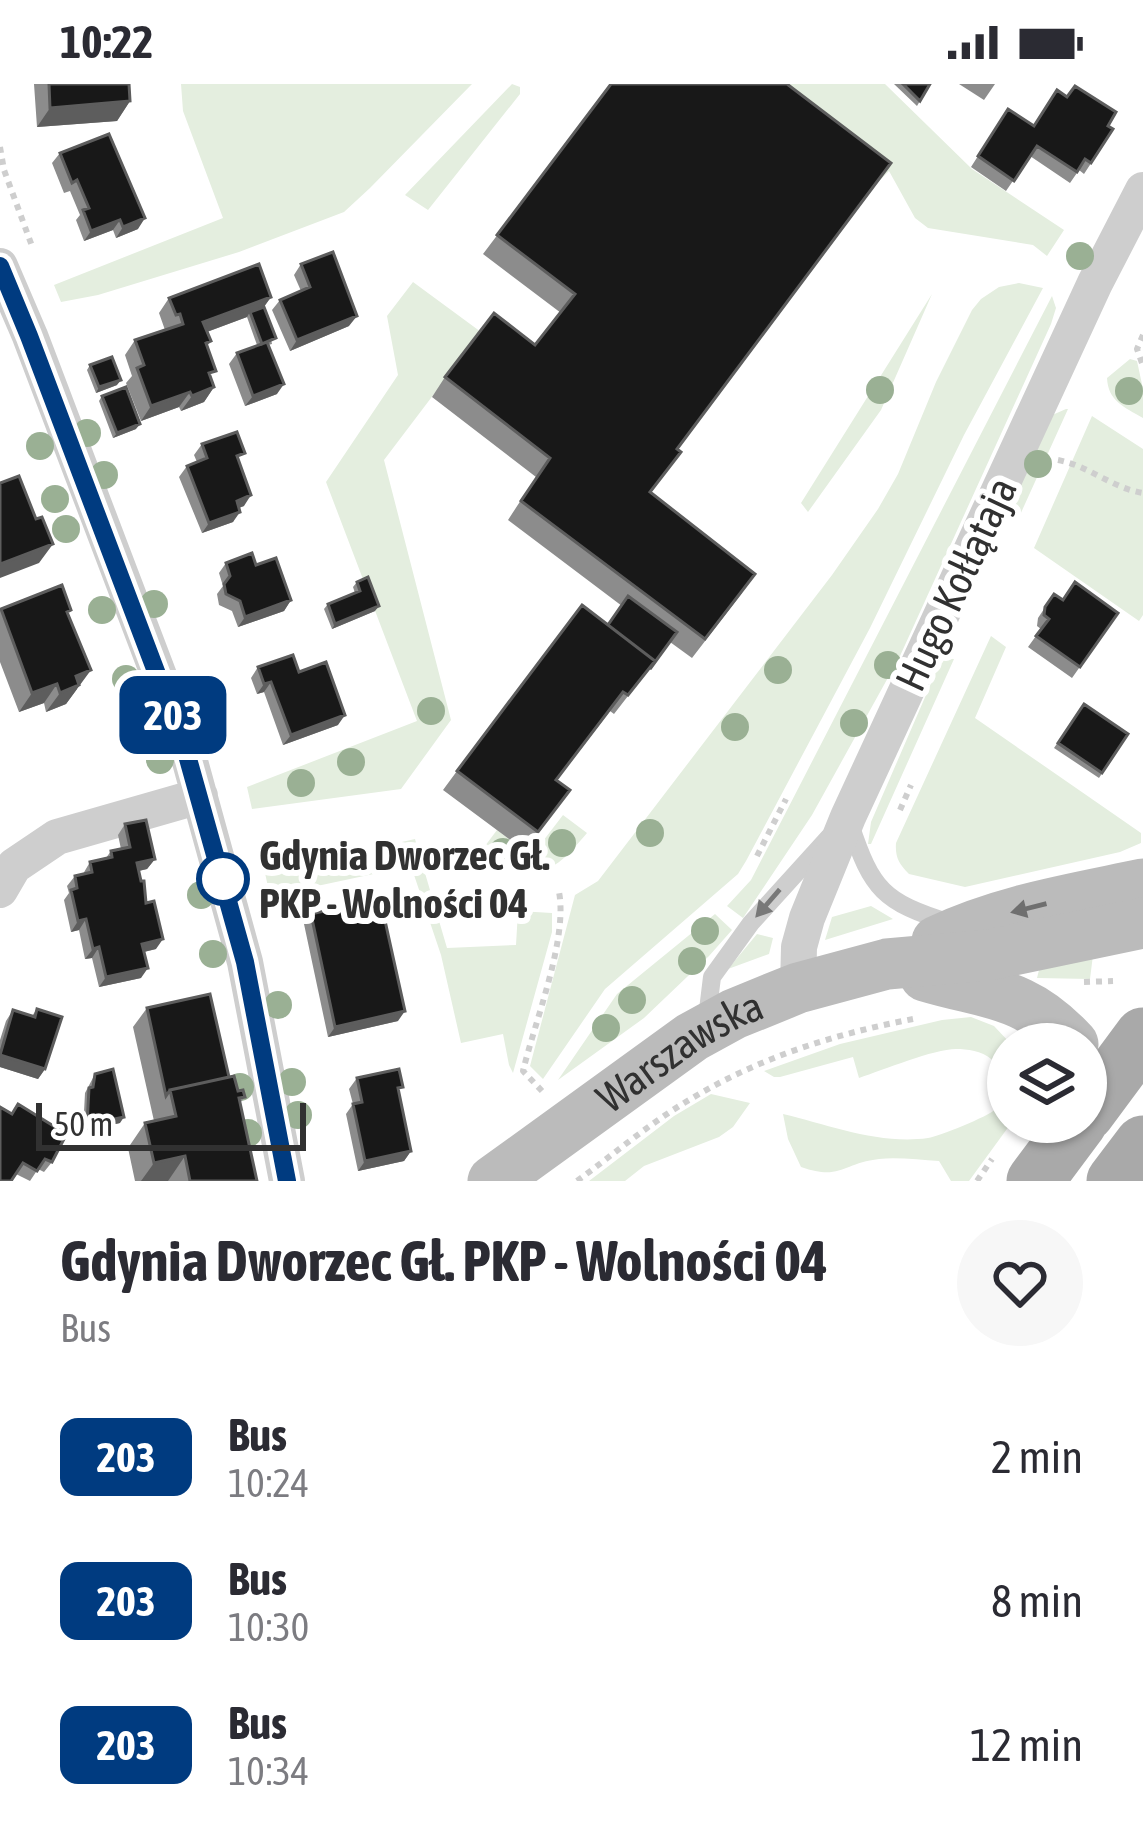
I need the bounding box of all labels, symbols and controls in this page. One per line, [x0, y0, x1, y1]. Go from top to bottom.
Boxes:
text: 10:22 [60, 16, 154, 68]
street label: Hugo Kołłątaja [886, 470, 1026, 698]
line badge: 203 [104, 676, 242, 754]
text: 203 [143, 691, 203, 739]
place label: Gdynia Dworzec Gł. PKP - Wolności 04 [259, 831, 550, 927]
marker: Gdynia Dworzec Gł. PKP - Wolności 04 [198, 854, 248, 904]
one-way arrow [756, 888, 782, 918]
one-way arrow [1010, 900, 1047, 919]
street label: Warszawska [587, 981, 770, 1122]
map controls [987, 1023, 1107, 1143]
button: layers [987, 1023, 1107, 1143]
scale bar [36, 1097, 306, 1150]
text: 50 m [54, 1105, 113, 1143]
button: heart [957, 1220, 1083, 1346]
text: Gdynia Dworzec Gł. PKP - Wolności 04 [60, 1228, 828, 1293]
text: Bus [60, 1306, 111, 1350]
text: Bus [228, 1409, 287, 1461]
text: 2 min [991, 1431, 1083, 1483]
text: 203 [96, 1433, 156, 1481]
text: 10:24 [228, 1461, 309, 1505]
text: Bus [228, 1553, 287, 1605]
text: 8 min [991, 1575, 1083, 1627]
text: 203 [96, 1577, 156, 1625]
text: 10:30 [228, 1605, 309, 1649]
text: Bus [228, 1697, 287, 1749]
text: 12 min [970, 1719, 1083, 1771]
text: 203 [96, 1721, 156, 1769]
text: 10:34 [228, 1749, 309, 1793]

